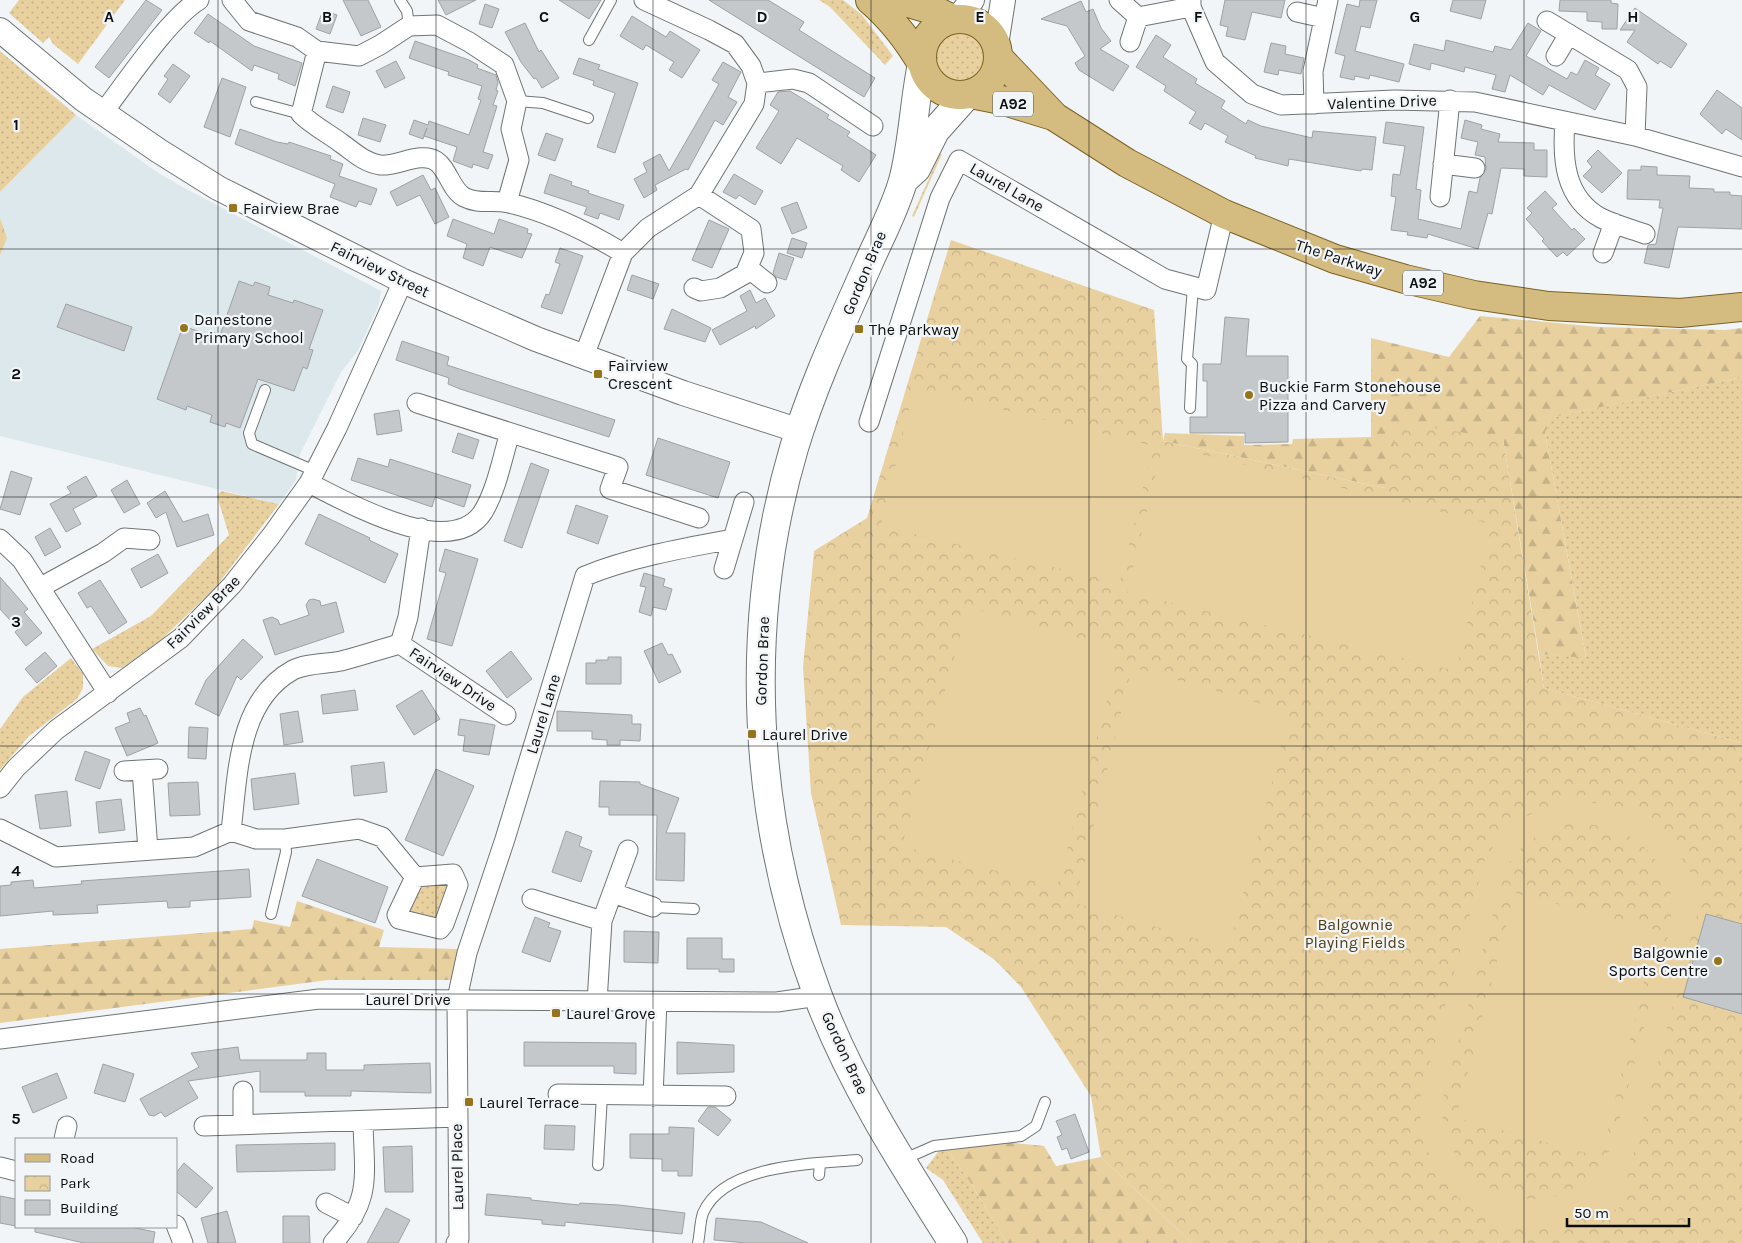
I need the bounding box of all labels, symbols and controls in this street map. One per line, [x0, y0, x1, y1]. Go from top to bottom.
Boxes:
text: A [104, 7, 114, 26]
text: B [322, 7, 332, 26]
text: C [539, 7, 549, 26]
text: D [757, 7, 768, 26]
text: E [975, 7, 985, 26]
text: F [1194, 7, 1203, 26]
text: G [1410, 7, 1420, 26]
text: H [1627, 7, 1639, 26]
street label: Valentine Drive [1327, 91, 1437, 113]
road number: A92 [993, 92, 1033, 116]
text: 1 [13, 115, 19, 134]
street label: Laurel Lane [967, 158, 1047, 216]
place label: Fairview Brae [243, 199, 340, 218]
marker: Fairview Brae [227, 202, 239, 214]
street label: Gordon Brae [838, 228, 890, 318]
street label: The Parkway [1293, 235, 1385, 281]
street label: Fairview Street [327, 237, 433, 301]
road number: A92 [1403, 270, 1443, 296]
place label: Danestone Primary School [194, 310, 304, 347]
place label: The Parkway [869, 320, 960, 339]
marker: Danestone Primary School [178, 322, 190, 334]
marker: The Parkway [853, 323, 865, 335]
place label: Fairview Crescent [608, 356, 672, 393]
text: 2 [11, 364, 21, 383]
marker: Fairview Crescent [592, 368, 604, 380]
place label: Buckie Farm Stonehouse Pizza and Carvery [1259, 377, 1441, 414]
marker: Buckie Farm Stonehouse Pizza and Carvery [1243, 389, 1255, 401]
street label: Fairview Brae [162, 571, 244, 653]
text: 3 [11, 612, 21, 631]
street label: Gordon Brae [751, 616, 773, 706]
street label: Fairview Drive [406, 643, 500, 715]
street label: Laurel Lane [522, 672, 564, 756]
place label: Laurel Drive [762, 725, 848, 744]
marker: Laurel Drive [746, 728, 758, 740]
text: 4 [11, 861, 21, 880]
park label: Balgownie Playing Fields [1305, 915, 1405, 952]
place label: Balgownie Sports Centre [1609, 943, 1708, 980]
marker: Balgownie Sports Centre [1712, 955, 1724, 967]
street label: Laurel Drive [365, 990, 451, 1009]
place label: Laurel Grove [566, 1004, 655, 1023]
marker: Laurel Grove [550, 1007, 562, 1019]
street label: Gordon Brae [818, 1009, 872, 1097]
place label: Laurel Terrace [479, 1093, 579, 1112]
marker: Laurel Terrace [463, 1096, 475, 1108]
text: 5 [11, 1109, 21, 1128]
street label: Laurel Place [447, 1123, 467, 1211]
legend [15, 1138, 178, 1228]
text: Road [60, 1149, 95, 1167]
text: Park [60, 1174, 90, 1192]
scale bar [1567, 1196, 1690, 1228]
text: Building [60, 1199, 118, 1217]
text: 50 m [1574, 1204, 1609, 1222]

